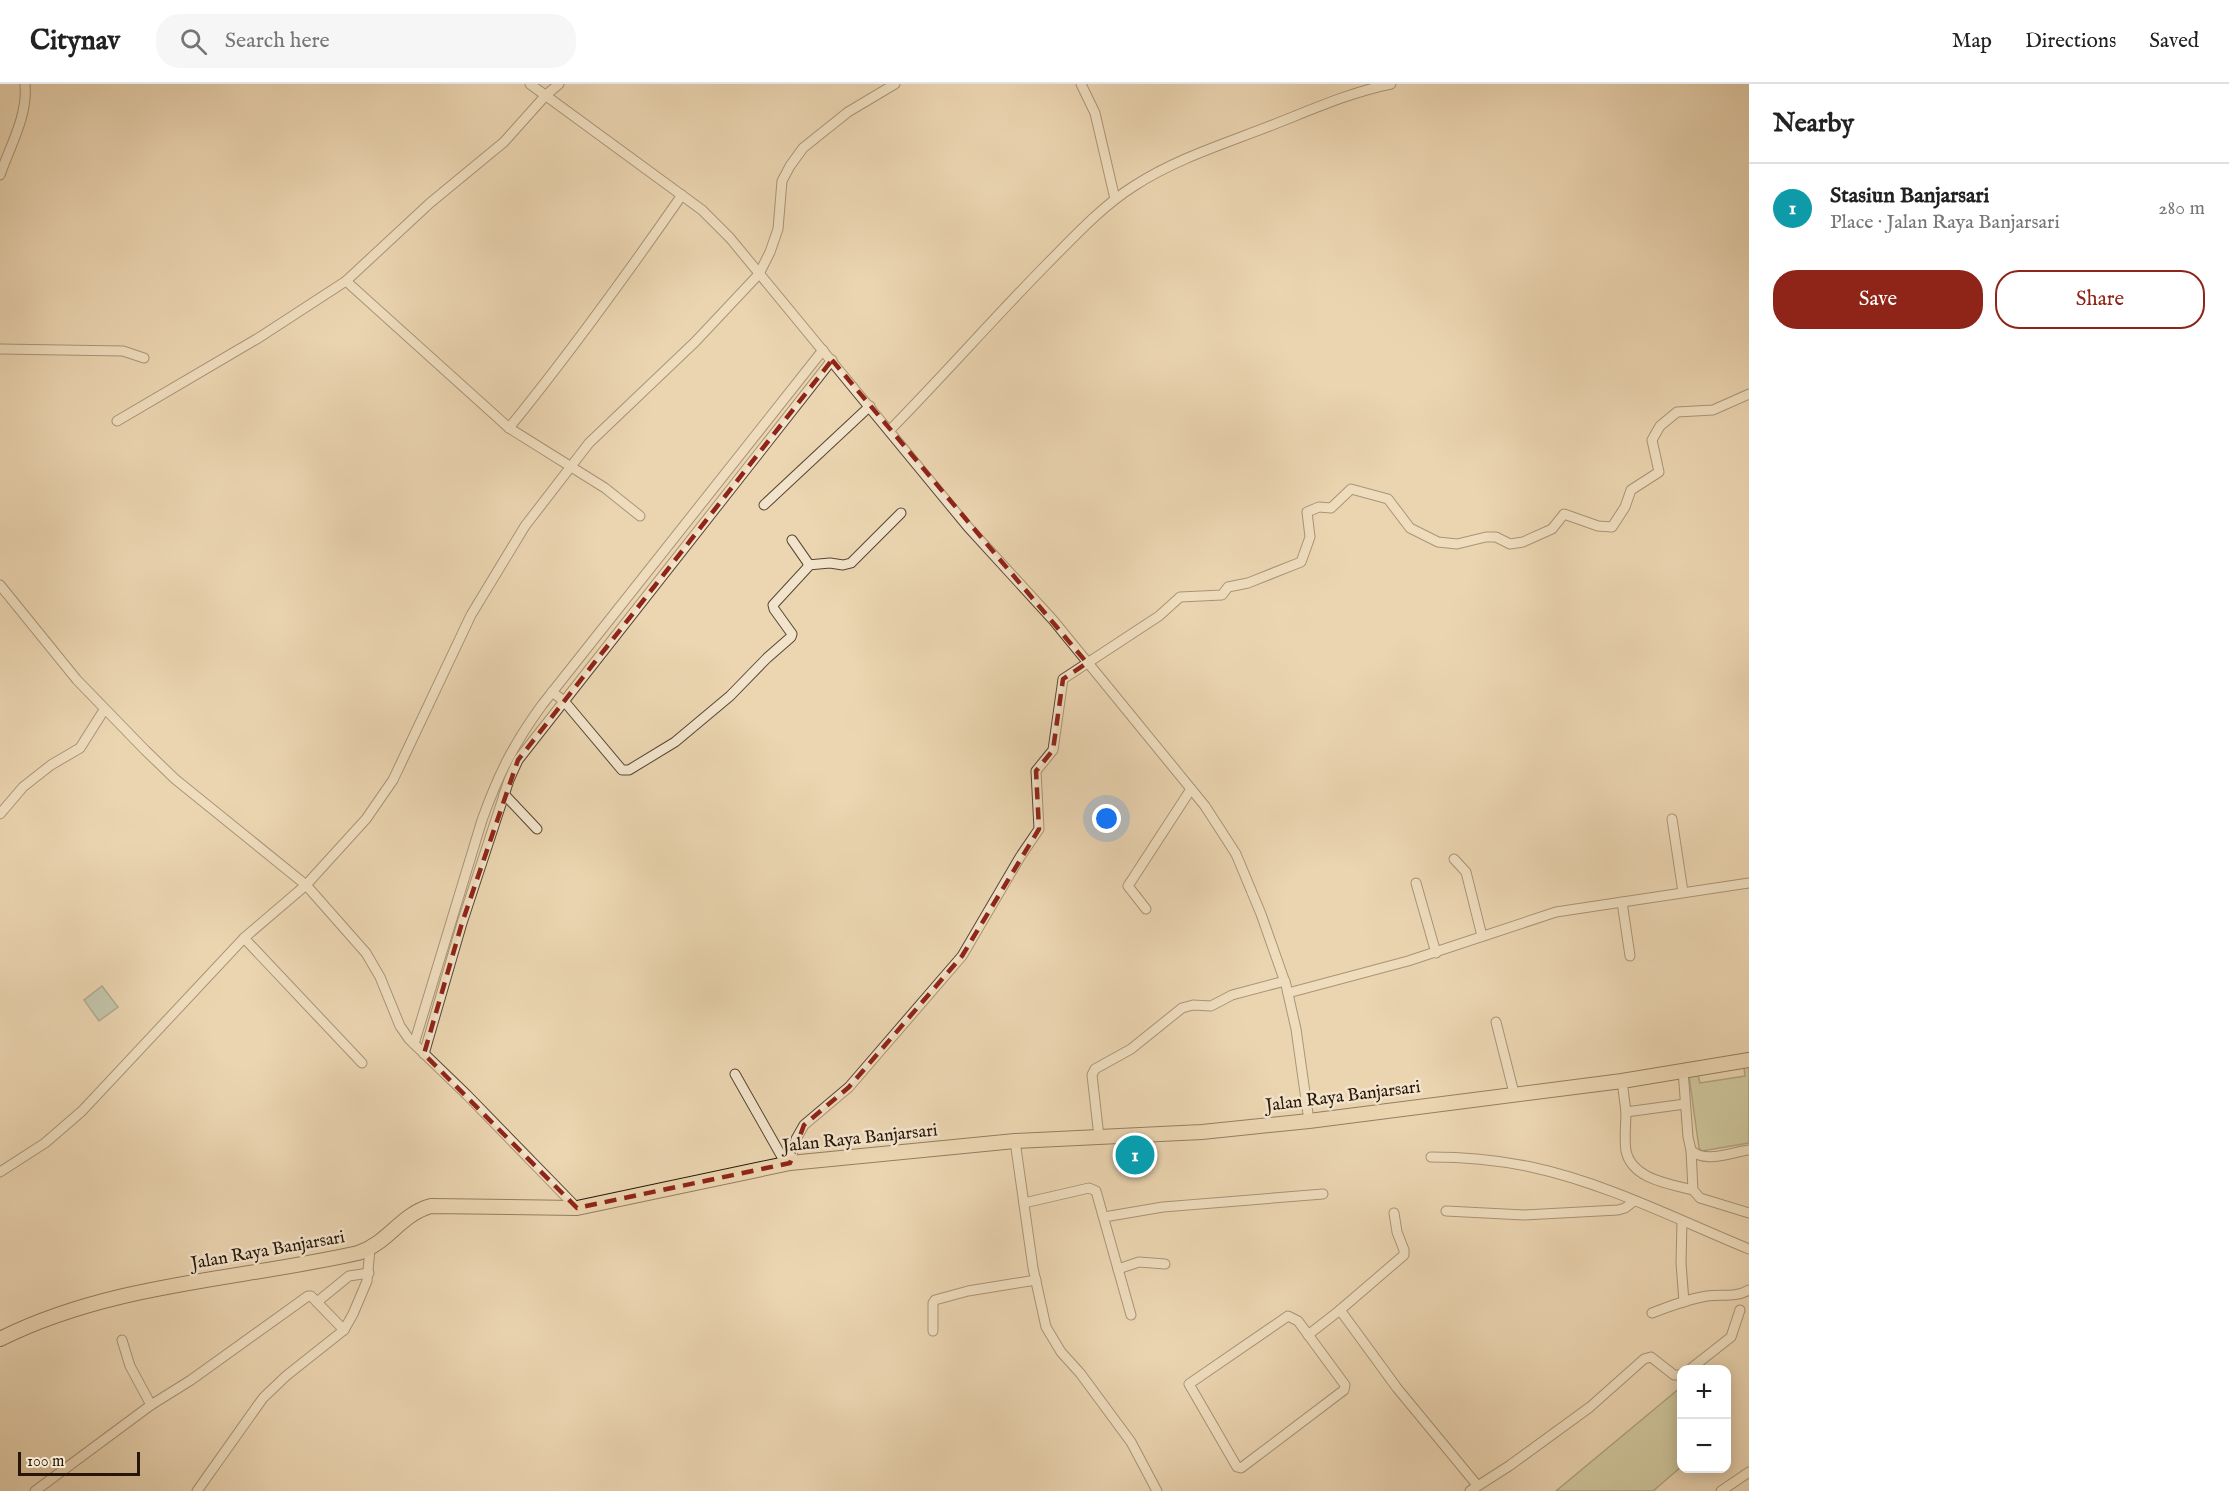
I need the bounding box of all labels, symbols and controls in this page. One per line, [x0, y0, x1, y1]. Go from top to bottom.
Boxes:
search box [156, 14, 576, 68]
text: Citynav [30, 24, 120, 59]
icon: search [177, 25, 210, 58]
text: Search here [225, 27, 330, 55]
text: Map [1952, 28, 1992, 55]
text: Directions [2025, 28, 2116, 55]
text: Saved [2149, 28, 2199, 55]
text: Nearby [1773, 107, 1854, 140]
text: Stasiun Banjarsari [1830, 182, 1989, 210]
text: 1 [1789, 196, 1796, 221]
text: 280 m [2158, 196, 2205, 221]
text: Place · Jalan Raya Banjarsari [1830, 210, 2060, 235]
button: Save [1773, 270, 1983, 329]
button: Share [1995, 270, 2205, 329]
your location [1092, 804, 1121, 833]
street label: Jalan Raya Banjarsari [1262, 1076, 1422, 1118]
street label: Jalan Raya Banjarsari [779, 1119, 939, 1159]
pin: 1 [1116, 1132, 1154, 1178]
street label: Jalan Raya Banjarsari [187, 1226, 347, 1276]
map controls [1677, 1365, 1731, 1473]
button: + [1677, 1365, 1731, 1419]
button: − [1677, 1419, 1731, 1473]
scale bar [18, 1449, 140, 1476]
text: 100 m [27, 1452, 64, 1472]

